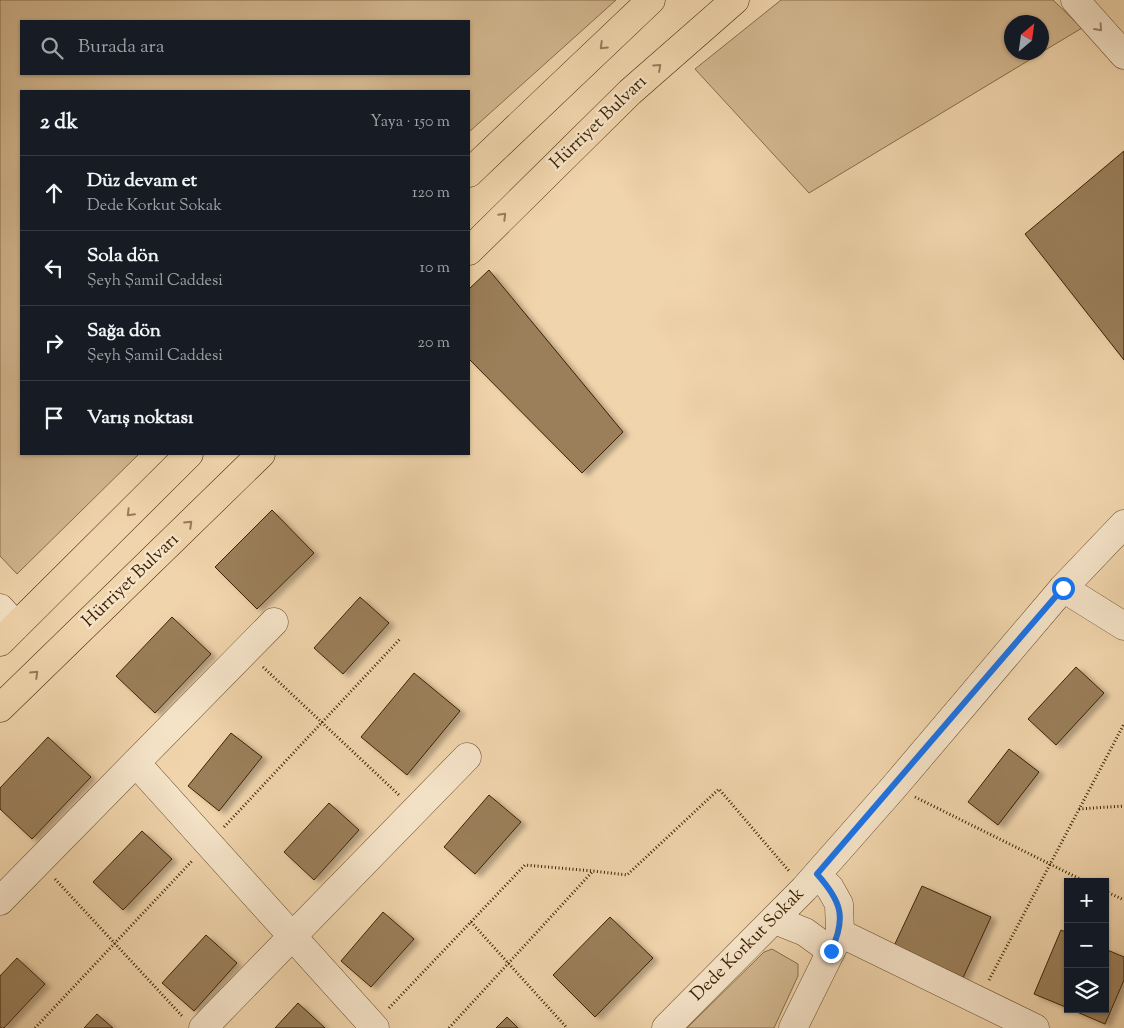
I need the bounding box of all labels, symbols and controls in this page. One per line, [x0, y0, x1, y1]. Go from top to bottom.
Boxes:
north arrow [1004, 15, 1049, 60]
search box [20, 20, 470, 75]
one-way arrow [1094, 22, 1103, 31]
icon: search [38, 34, 66, 62]
text: Burada ara [78, 34, 164, 61]
one-way arrow [599, 40, 608, 49]
one-way arrow [652, 63, 661, 72]
street label: Hürriyet Bulvarı [545, 70, 653, 176]
text: 2 dk [40, 108, 78, 138]
text: Yaya · 150 m [370, 111, 450, 134]
text: Düz devam et [87, 168, 197, 195]
icon: ahead [40, 179, 68, 207]
text: 120 m [412, 182, 450, 205]
text: Dede Korkut Sokak [87, 195, 222, 218]
one-way arrow [498, 213, 507, 222]
text: Sola dön [87, 243, 159, 270]
icon: left [40, 254, 68, 282]
text: 10 m [420, 257, 450, 280]
text: Şeyh Şamil Caddesi [87, 270, 223, 293]
text: Sağa dön [87, 318, 161, 345]
icon: right [40, 329, 68, 357]
text: 20 m [417, 332, 450, 355]
text: Şeyh Şamil Caddesi [87, 345, 223, 368]
icon: arrive [40, 404, 68, 432]
text: Varış noktası [87, 405, 193, 432]
one-way arrow [126, 507, 135, 516]
one-way arrow [183, 521, 192, 530]
street label: Hürriyet Bulvarı [77, 528, 185, 634]
route start [1052, 577, 1075, 600]
one-way arrow [29, 671, 38, 680]
map controls [1064, 878, 1109, 1013]
button: + [1064, 878, 1109, 923]
street label: Dede Korkut Sokak [685, 882, 811, 1008]
button: − [1064, 923, 1109, 968]
route end [820, 940, 843, 963]
button: layers [1064, 968, 1109, 1013]

